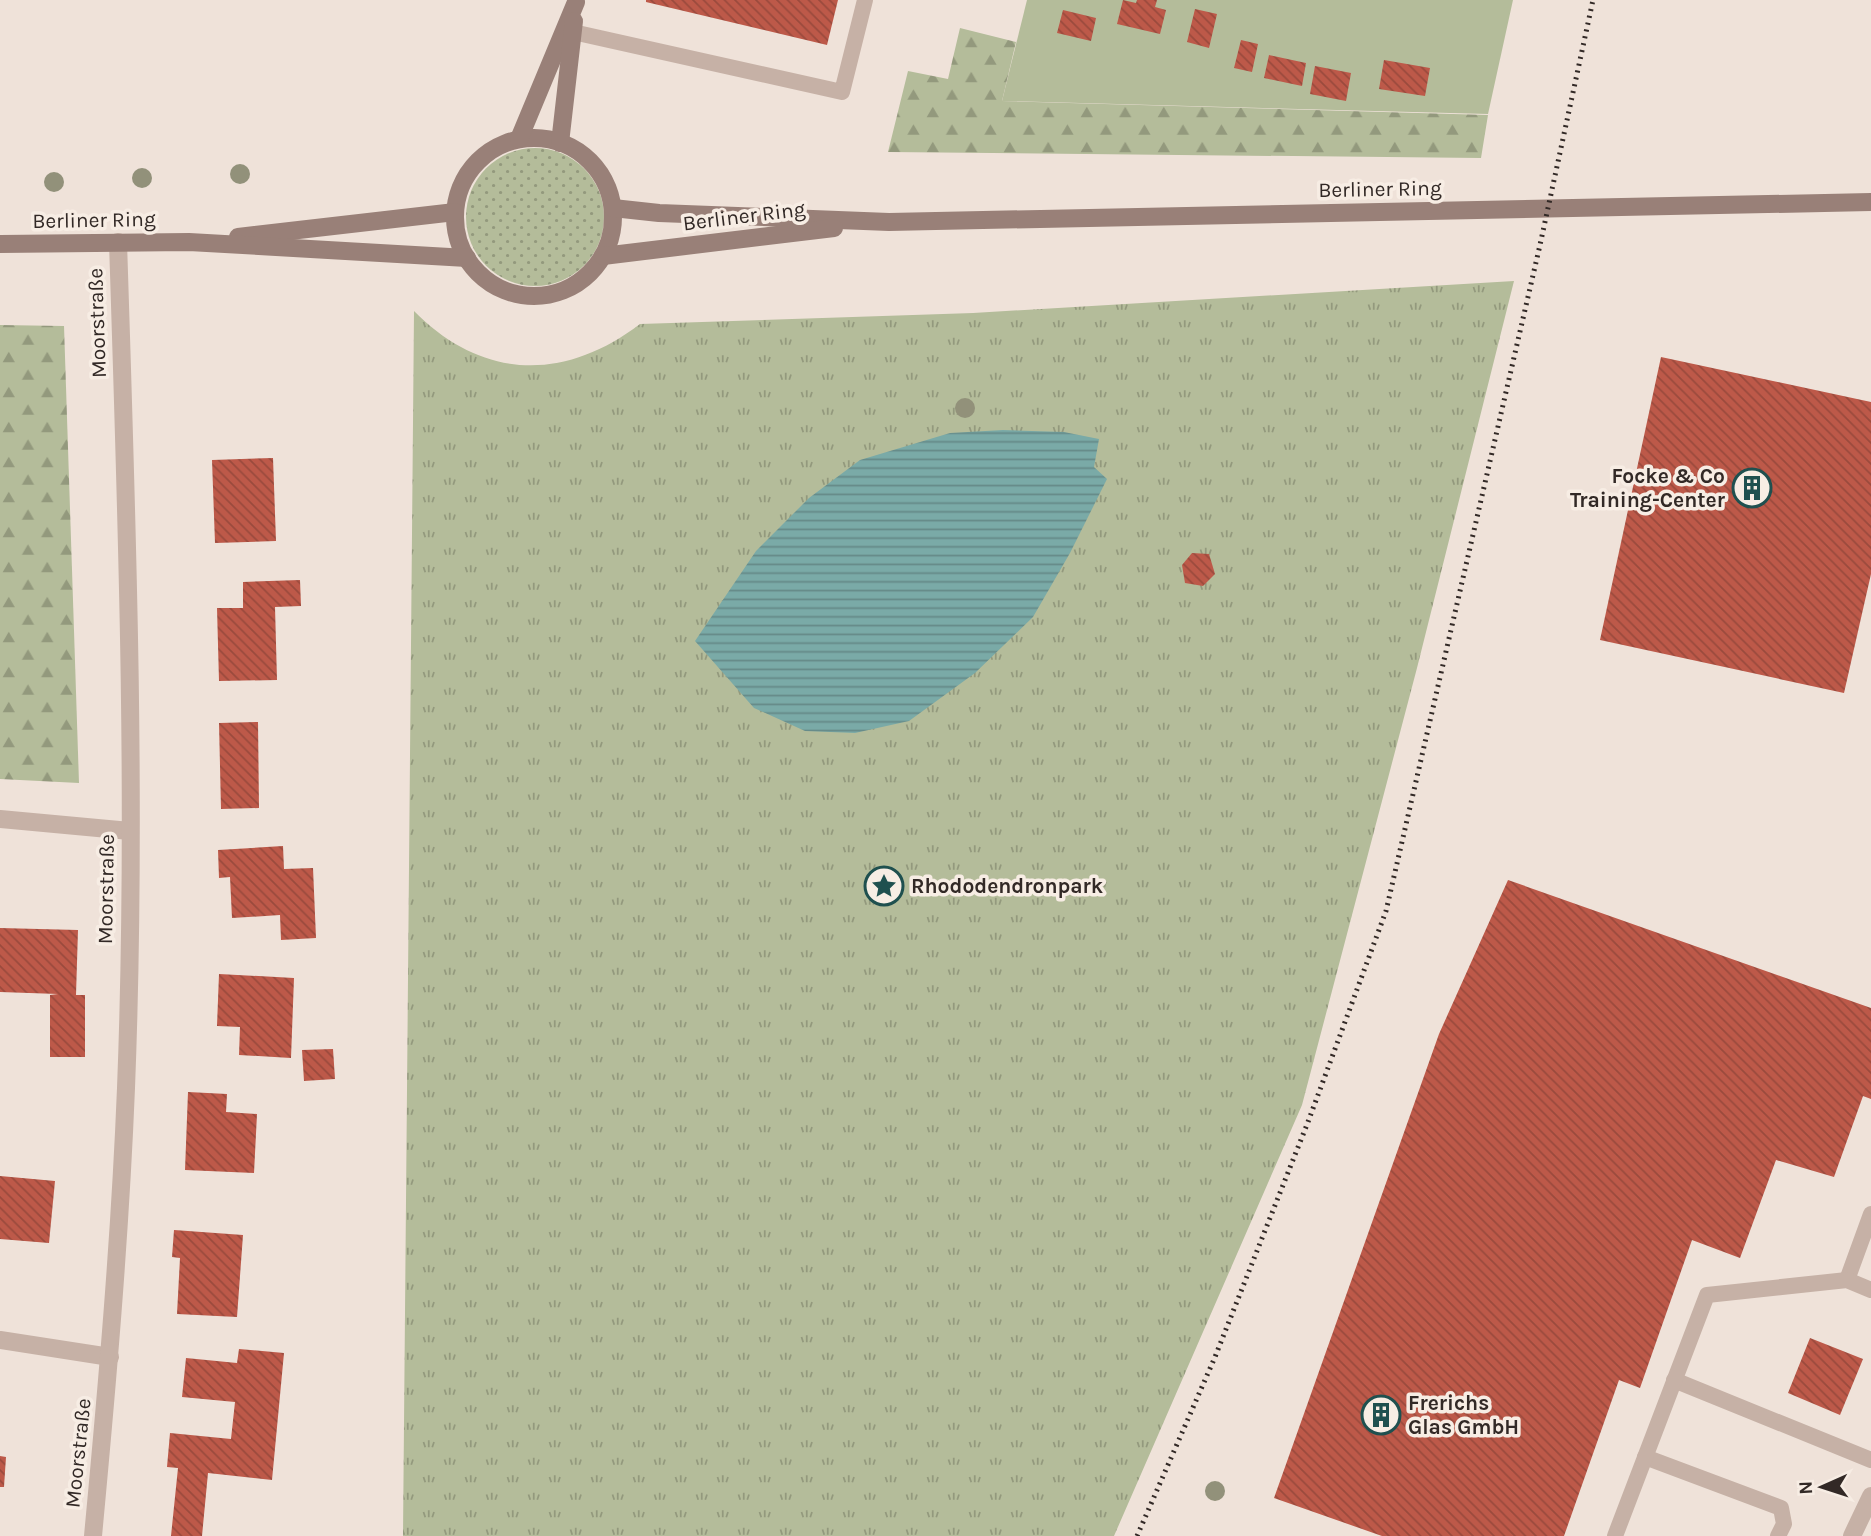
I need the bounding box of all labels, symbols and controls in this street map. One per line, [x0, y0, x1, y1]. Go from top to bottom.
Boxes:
street label: Berliner Ring [1318, 176, 1442, 202]
street label: Berliner Ring [681, 197, 807, 235]
street label: Berliner Ring [32, 207, 156, 233]
street label: Moorstraße [83, 268, 111, 378]
place label: Focke & Co Training-Center [1570, 464, 1726, 512]
building icon: Focke & Co Training-Center [1731, 467, 1773, 509]
street label: Moorstraße [93, 834, 119, 944]
place icon: Rhododendronpark [863, 865, 905, 907]
place label: Rhododendronpark [911, 874, 1104, 898]
place label: Frerichs Glas GmbH [1408, 1391, 1519, 1439]
building icon: Frerichs Glas GmbH [1360, 1394, 1402, 1436]
street label: Moorstraße [60, 1397, 96, 1509]
north arrow [1787, 1452, 1857, 1522]
text: N [1795, 1480, 1817, 1495]

